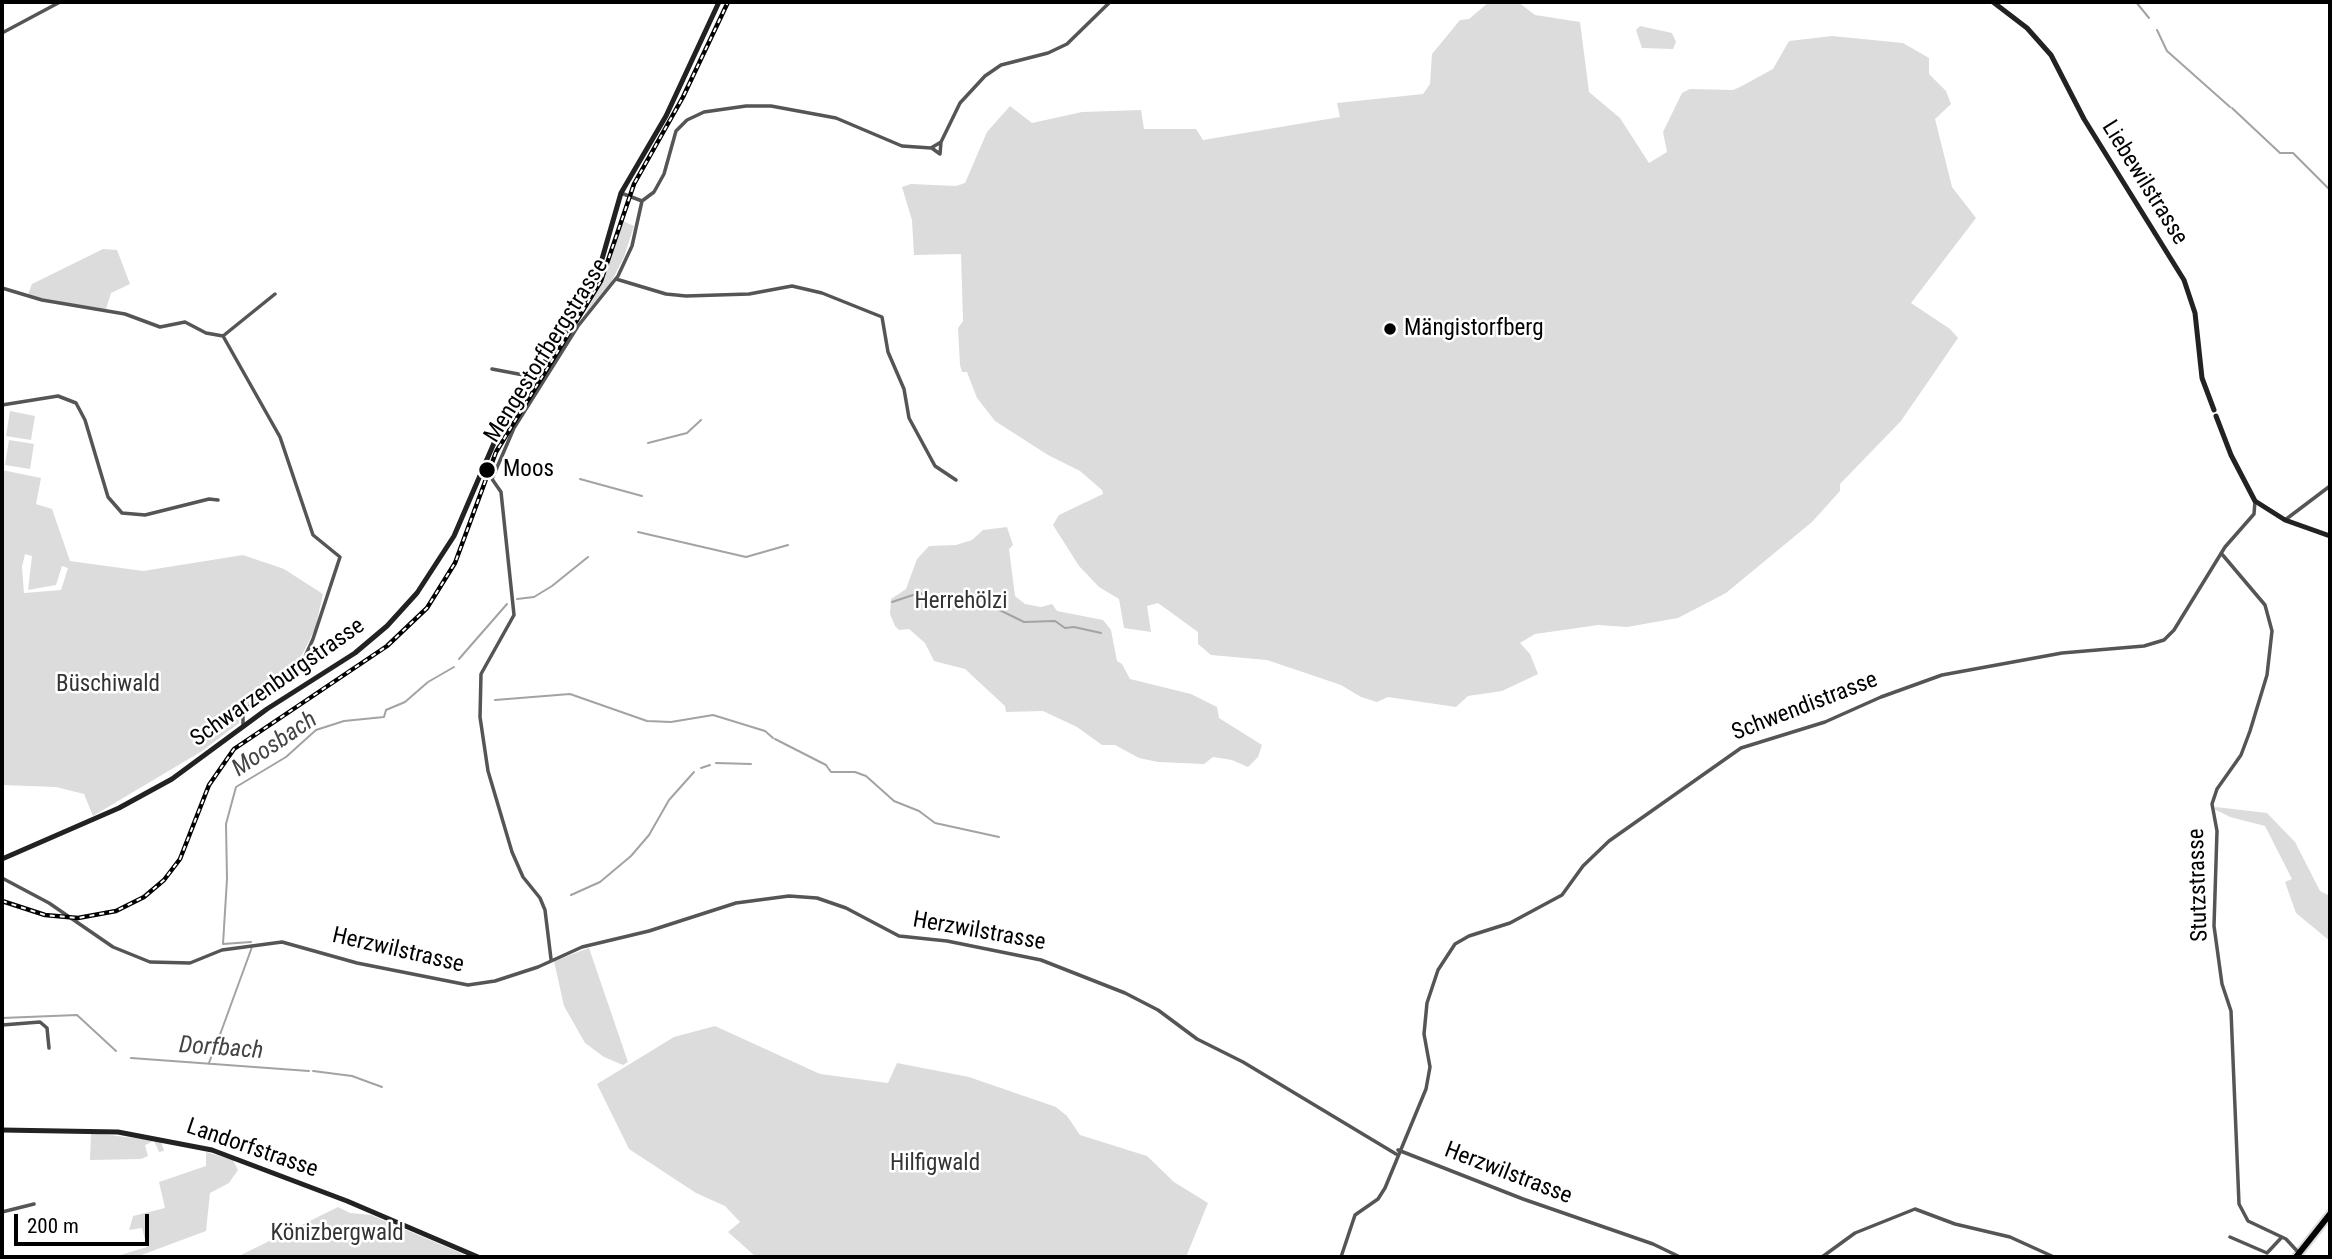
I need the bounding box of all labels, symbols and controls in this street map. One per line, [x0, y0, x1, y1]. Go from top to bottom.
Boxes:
street label: Liebewilstrasse [2095, 116, 2193, 250]
street label: Mengestorfbergstrasse [479, 254, 615, 448]
place label: Mängistorfberg [1404, 315, 1543, 343]
marker: Mängistorfberg [1382, 321, 1398, 337]
place label: Moos [503, 456, 554, 484]
marker: Moos [477, 460, 497, 480]
park label: Herrehölzi [915, 588, 1007, 616]
street label: Schwarzenburgstrasse [186, 613, 370, 753]
street label: Schwendistrasse [1728, 667, 1882, 747]
park label: Büschiwald [56, 671, 160, 699]
water label: Moosbach [227, 706, 323, 784]
street label: Stutzstrasse [2183, 828, 2215, 942]
street label: Herzwilstrasse [910, 907, 1048, 957]
street label: Herzwilstrasse [329, 922, 467, 980]
water label: Dorfbach [178, 1032, 264, 1066]
street label: Landorfstrasse [183, 1114, 321, 1184]
street label: Herzwilstrasse [1440, 1137, 1576, 1211]
park label: Hilfigwald [890, 1150, 980, 1178]
scale bar [18, 1200, 152, 1244]
text: 200 m [27, 1214, 79, 1238]
park label: Könizbergwald [270, 1220, 404, 1248]

